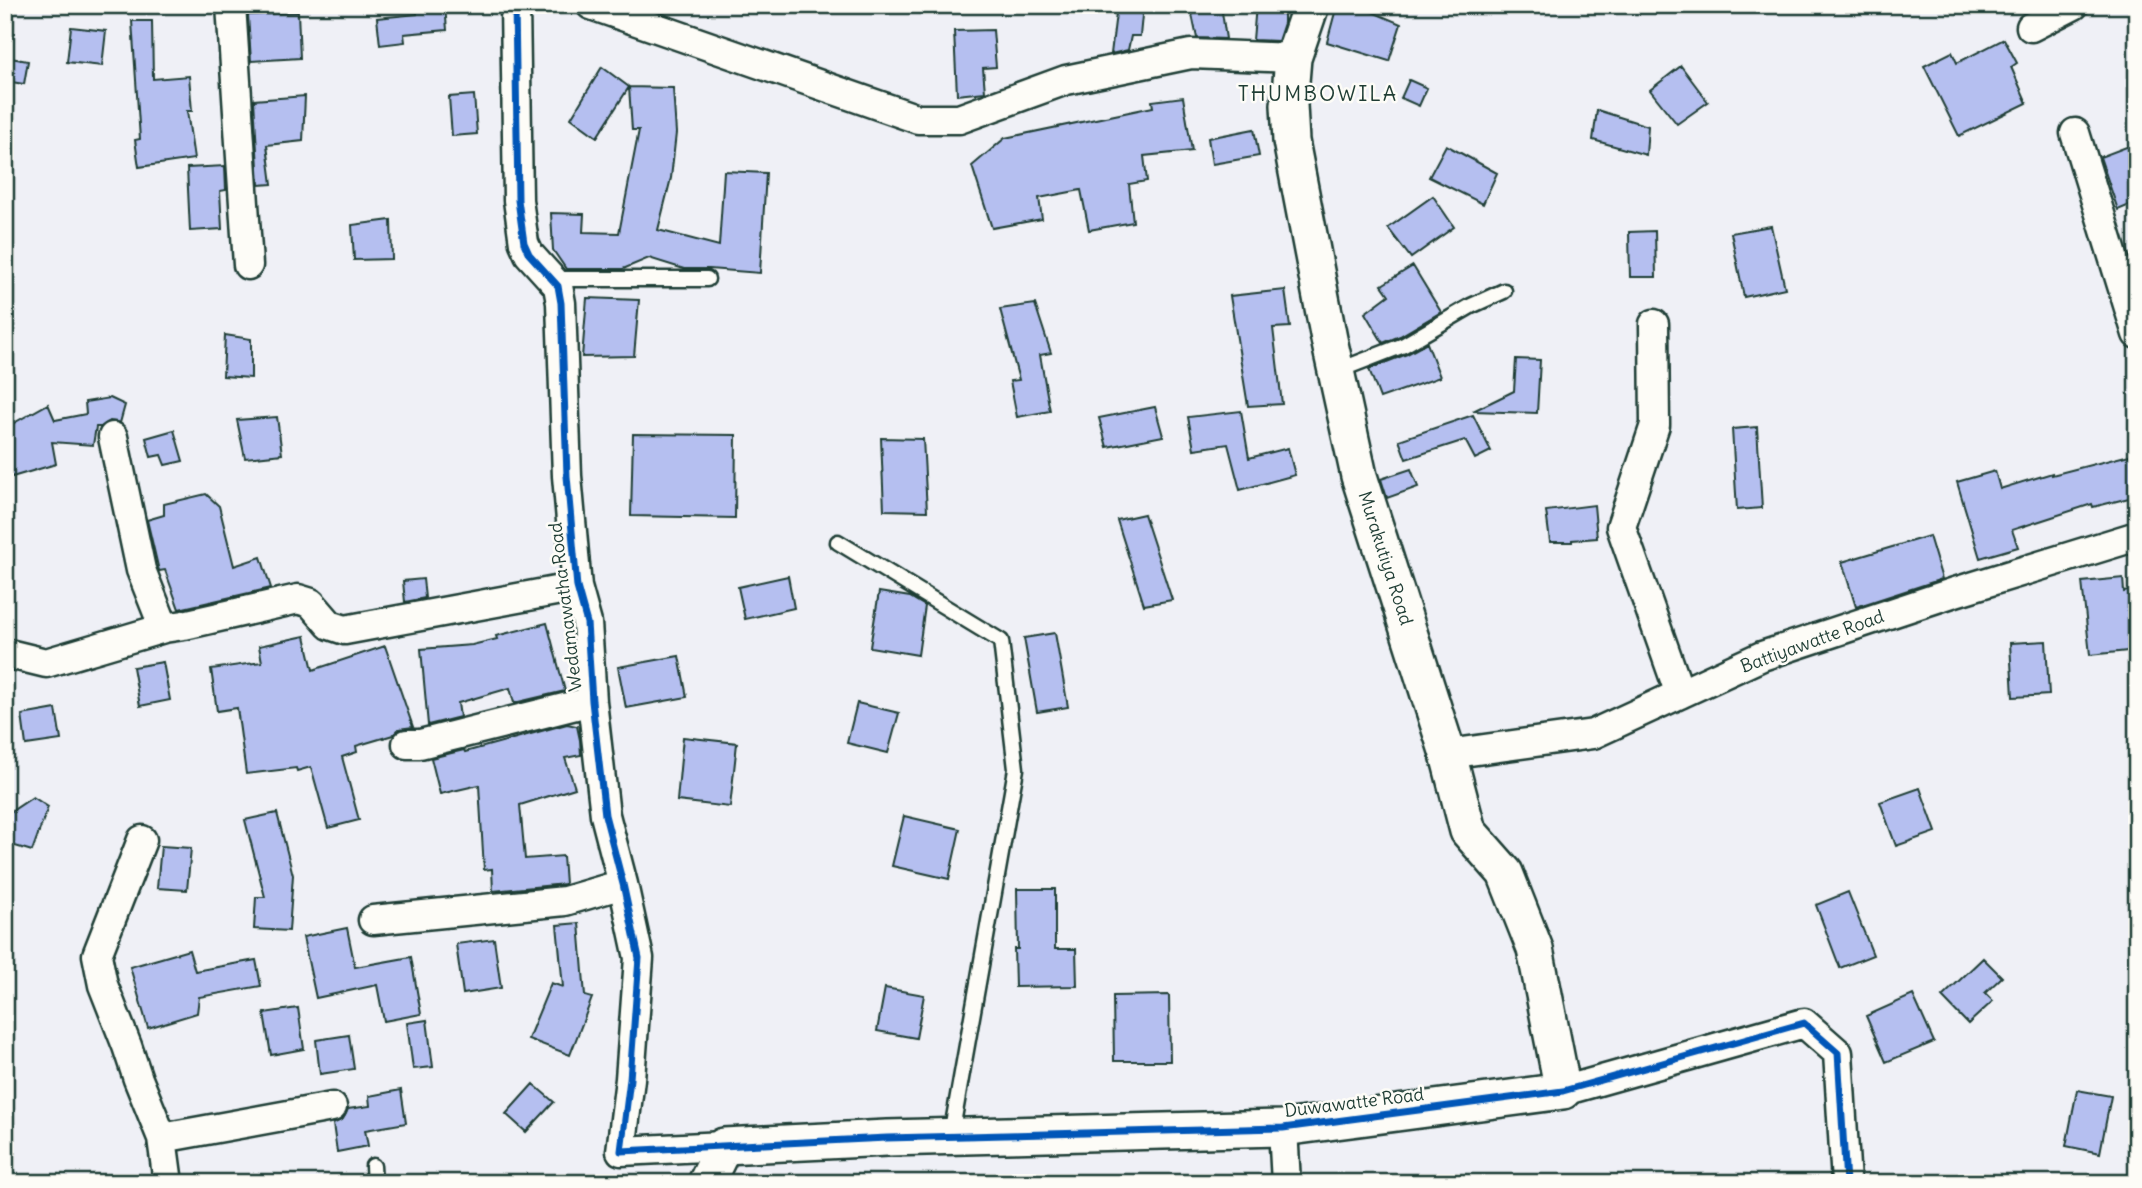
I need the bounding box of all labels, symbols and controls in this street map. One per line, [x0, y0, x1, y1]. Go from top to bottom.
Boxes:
district label: THUMBOWILA [1238, 80, 1398, 107]
street label: Murakutiya Road [1354, 488, 1419, 628]
street label: Wedamawatha Road [543, 521, 587, 693]
street label: Battiyawatte Road [1737, 604, 1887, 678]
street label: Duwawatte Road [1283, 1082, 1425, 1122]

